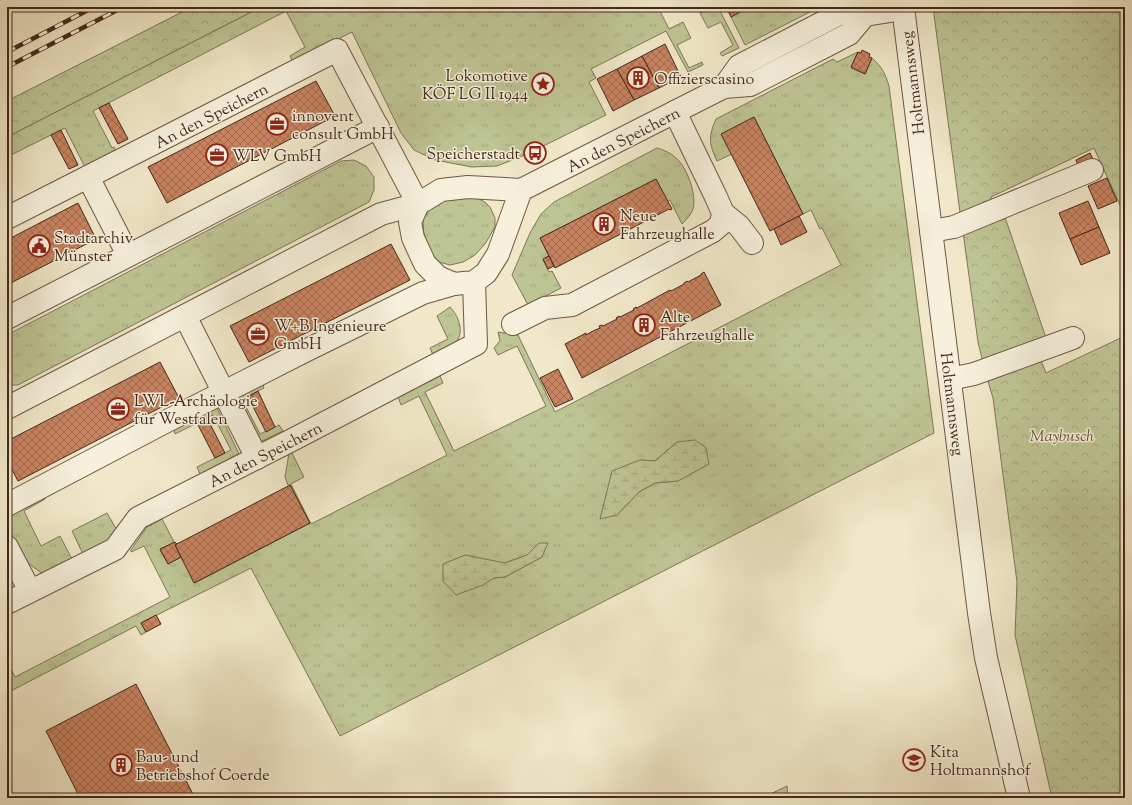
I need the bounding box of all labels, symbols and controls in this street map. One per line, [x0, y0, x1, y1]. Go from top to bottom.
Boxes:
street label: Holtmannsweg [897, 30, 932, 136]
building icon: Offizierscasino [625, 65, 651, 91]
place label: Lokomotive KÖF LG II 1944 [422, 66, 528, 107]
place label: Offizierscasino [654, 69, 755, 92]
place icon: Lokomotive KÖF LG II 1944 [530, 71, 556, 97]
street label: An den Speichern [151, 78, 273, 156]
street label: An den Speichern [563, 102, 685, 180]
place label: innovent consult GmbH [292, 106, 394, 147]
office icon: innovent consult GmbH [264, 111, 290, 137]
bus stop icon: Speicherstadt [522, 140, 548, 166]
office icon: WLV GmbH [204, 142, 230, 168]
place label: Speicherstadt [427, 144, 521, 167]
place label: WLV GmbH [232, 146, 322, 169]
place label: Neue Fahrzeughalle [620, 206, 715, 247]
building icon: Neue Fahrzeughalle [591, 211, 617, 237]
place label: Stadtarchiv Münster [54, 228, 134, 269]
public building icon: Stadtarchiv Münster [26, 233, 52, 259]
place label: Alte Fahrzeughalle [660, 307, 755, 348]
building icon: Alte Fahrzeughalle [631, 312, 657, 338]
place label: W+B Ingenieure GmbH [274, 316, 387, 357]
office icon: W+B Ingenieure GmbH [245, 321, 271, 347]
street label: Holtmannsweg [933, 351, 968, 457]
place label: LWL-Archäologie für Westfalen [134, 391, 258, 432]
office icon: LWL-Archäologie für Westfalen [105, 396, 131, 422]
street label: An den Speichern [205, 417, 327, 495]
park label: Maybusch [1030, 426, 1094, 449]
place label: Kita Holtmannshof [930, 742, 1032, 783]
place label: Bau- und Betriebshof Coerde [136, 747, 270, 788]
school or university icon: Kita Holtmannshof [901, 747, 927, 773]
building icon: Bau- und Betriebshof Coerde [108, 752, 134, 778]

